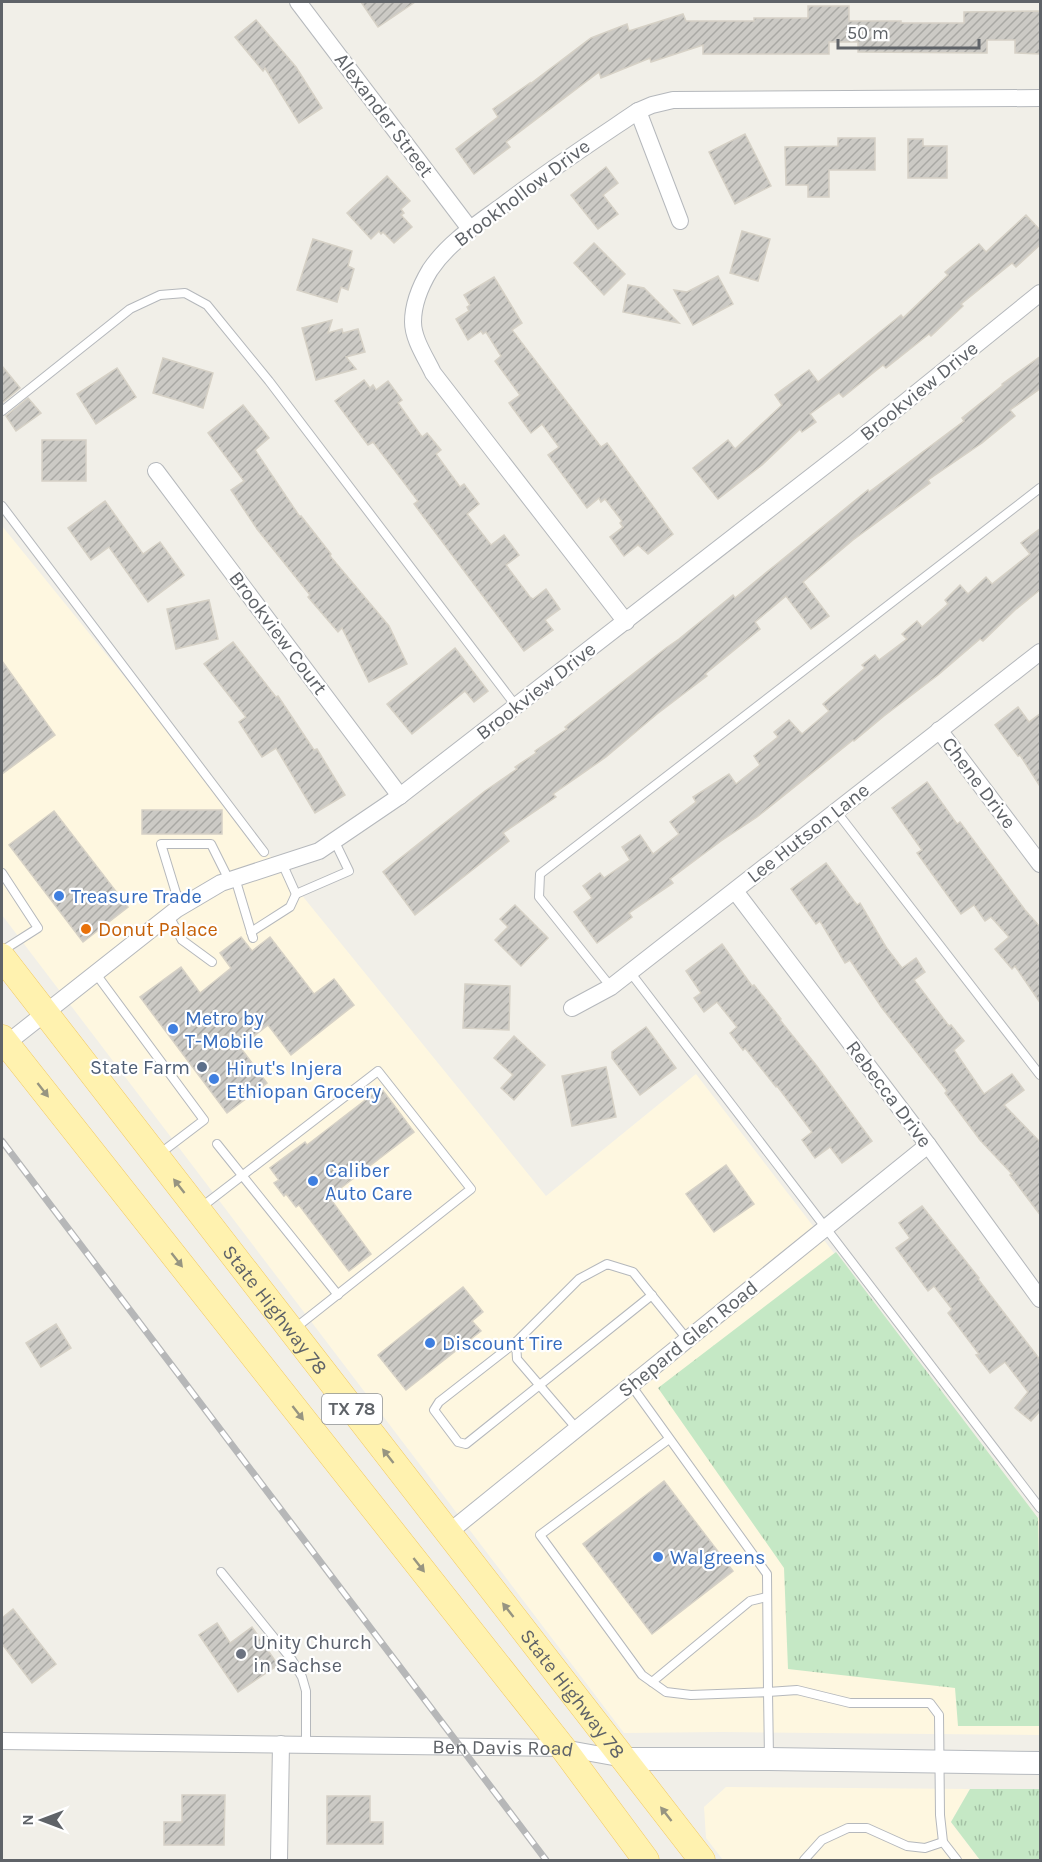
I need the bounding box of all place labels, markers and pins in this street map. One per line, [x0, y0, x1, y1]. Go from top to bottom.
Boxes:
place label: Treasure Trade [71, 885, 202, 908]
marker: Treasure Trade [52, 889, 66, 903]
place label: Donut Palace [98, 918, 218, 941]
marker: Donut Palace [79, 922, 93, 936]
place label: Metro by T-Mobile [185, 1007, 264, 1053]
marker: Metro by T-Mobile [166, 1022, 180, 1036]
place label: State Farm [90, 1056, 190, 1079]
place label: Hirut's Injera Ethiopan Grocery [226, 1057, 381, 1103]
marker: State Farm [195, 1060, 209, 1074]
marker: Hirut's Injera Ethiopan Grocery [207, 1072, 221, 1086]
place label: Caliber Auto Care [325, 1159, 413, 1205]
marker: Caliber Auto Care [306, 1174, 320, 1188]
place label: Discount Tire [442, 1332, 563, 1355]
marker: Discount Tire [423, 1336, 437, 1350]
place label: Walgreens [670, 1546, 766, 1569]
marker: Walgreens [651, 1550, 665, 1564]
place label: Unity Church in Sachse [253, 1631, 372, 1677]
marker: Unity Church in Sachse [234, 1647, 248, 1661]

